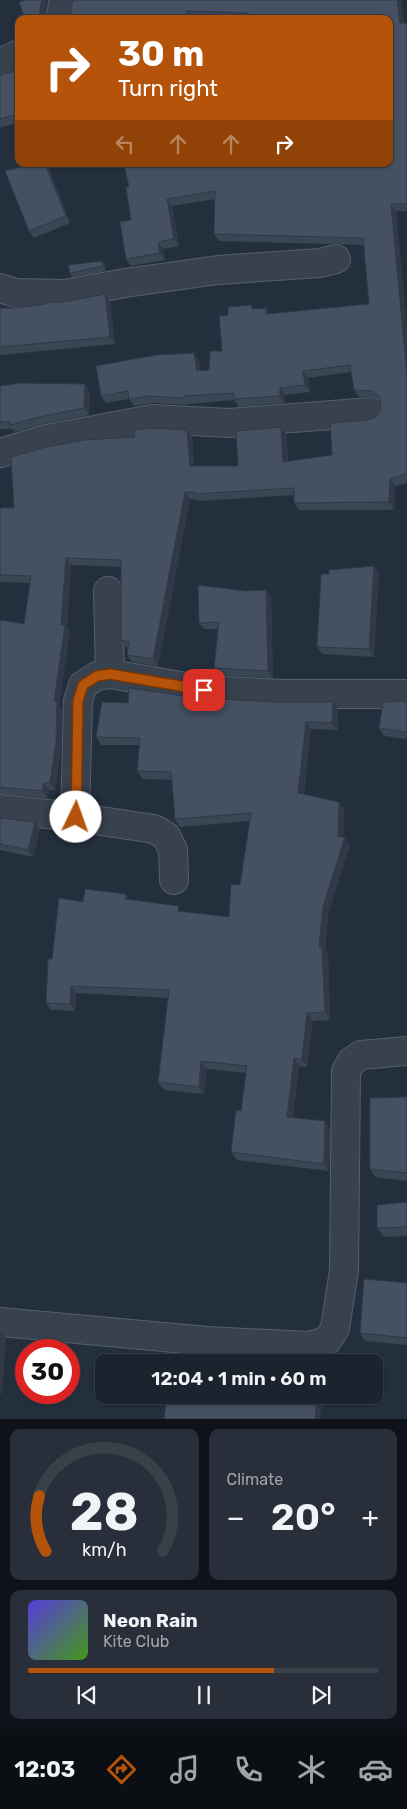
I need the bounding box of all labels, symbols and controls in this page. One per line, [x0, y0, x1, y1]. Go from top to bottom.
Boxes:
text: 30 m [118, 33, 204, 75]
icon: right [35, 35, 100, 100]
text: Turn right [118, 75, 218, 102]
icon: left [111, 130, 139, 158]
icon: ahead [164, 130, 192, 158]
icon: ahead [217, 130, 245, 158]
icon: right [270, 130, 298, 158]
pin [183, 669, 225, 711]
icon: arrive [190, 676, 218, 704]
position arrow [49, 790, 101, 842]
speed limit sign: 30 [15, 1339, 80, 1404]
text: 12:04 · 1 min · 60 m [151, 1367, 327, 1390]
text: Climate [227, 1470, 283, 1489]
text: 28 [70, 1481, 139, 1543]
text: 20° [271, 1494, 336, 1540]
text: − [227, 1501, 245, 1534]
text: + [362, 1501, 379, 1534]
text: km/h [82, 1539, 127, 1560]
text: Neon Rain [103, 1609, 198, 1632]
text: Kite Club [103, 1632, 169, 1651]
icon: previous [73, 1681, 101, 1709]
icon: pause [190, 1681, 218, 1709]
icon: next [307, 1681, 335, 1709]
icon: directions [104, 1752, 139, 1787]
icon: music [167, 1752, 202, 1787]
icon: phone [231, 1752, 266, 1787]
icon: climate [294, 1752, 329, 1787]
icon: car [358, 1752, 393, 1787]
text: 12:03 [14, 1756, 75, 1783]

